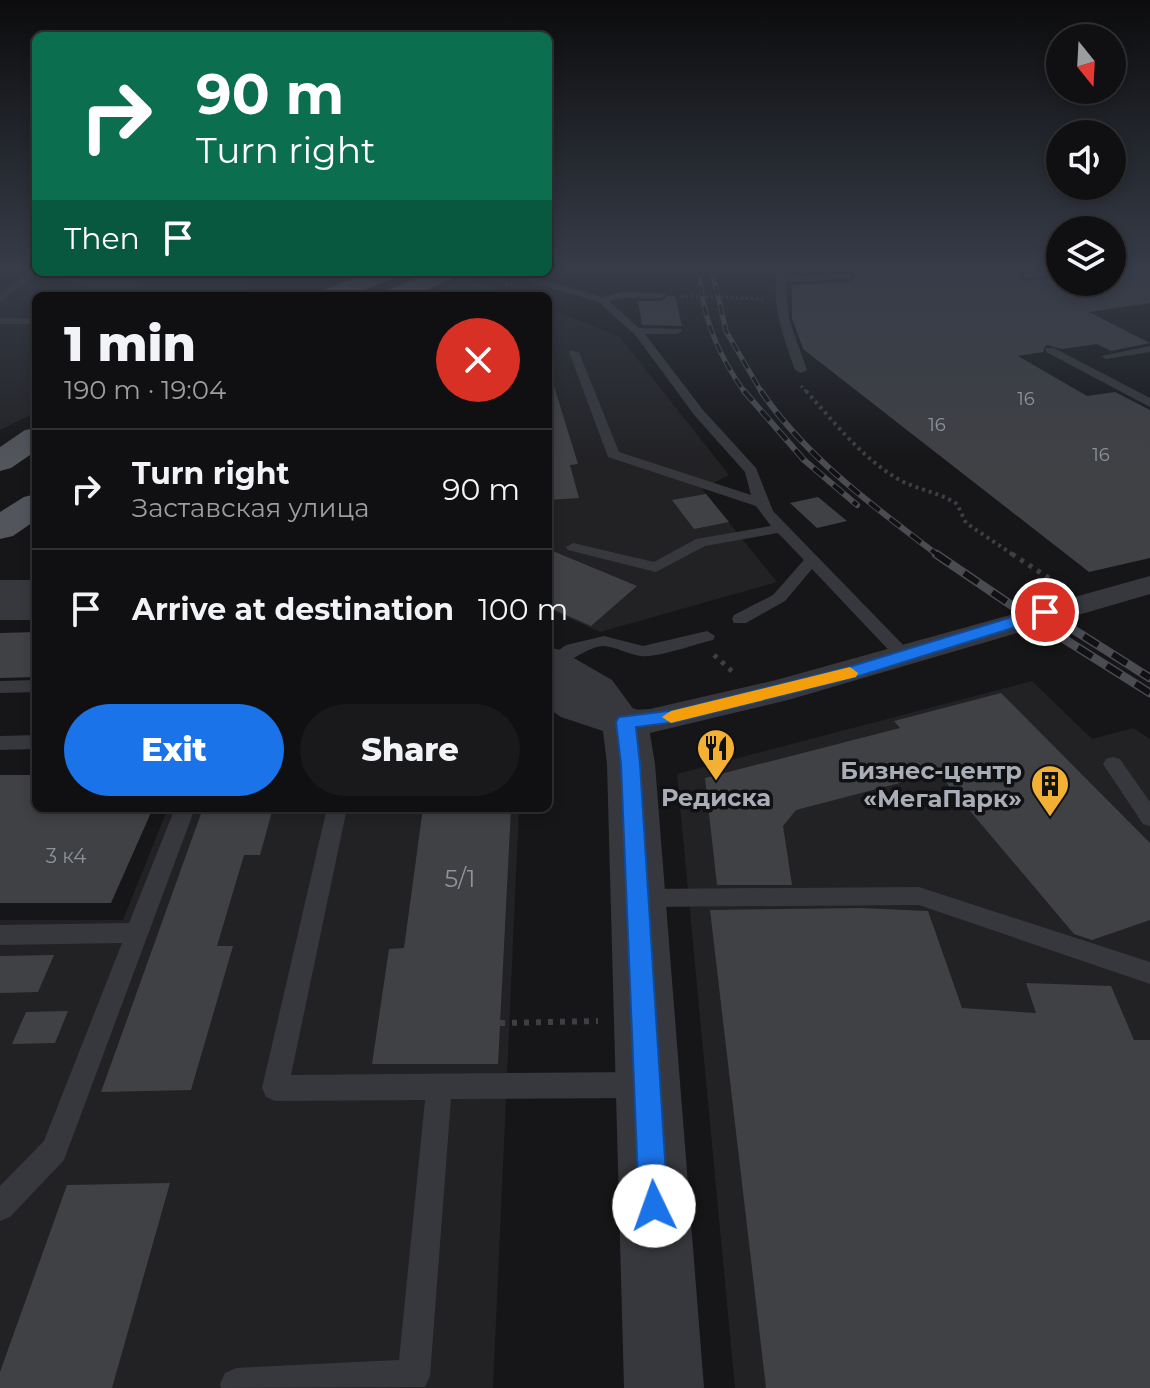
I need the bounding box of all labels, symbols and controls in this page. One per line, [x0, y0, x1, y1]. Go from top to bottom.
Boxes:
north arrow [1046, 24, 1126, 104]
map controls [1046, 24, 1126, 296]
text: 90 m [196, 60, 344, 128]
icon: right [64, 64, 168, 168]
button: sound [1046, 120, 1126, 200]
text: Turn right [196, 128, 376, 172]
icon: arrive [156, 216, 200, 260]
button: layers [1046, 216, 1126, 296]
text: Then [64, 220, 140, 257]
text: 1 min [64, 315, 196, 373]
button: close [436, 318, 520, 402]
text: 190 m · 19:04 [64, 374, 226, 406]
house number: 16 [1017, 388, 1035, 410]
house number: 16 [928, 414, 946, 436]
house number: 16 [1092, 444, 1110, 466]
text: Turn right [132, 455, 289, 492]
icon: right [64, 467, 108, 511]
text: 90 m [442, 471, 520, 508]
text: Заставская улица [132, 492, 369, 524]
pin [1011, 578, 1079, 646]
icon: arrive [64, 587, 108, 631]
icon: arrive [1023, 590, 1067, 634]
text: Arrive at destination [132, 591, 454, 628]
text: 100 m [478, 591, 568, 628]
button: Exit [64, 704, 284, 796]
button: Share [300, 704, 520, 796]
restaurant icon: Редиска [695, 727, 737, 782]
place label: Бизнес-центр «МегаПарк» [840, 756, 1022, 813]
building icon: Бизнес-центр «МегаПарк» [1029, 763, 1071, 818]
place label: Редиска [661, 783, 771, 812]
house number: 3 к4 [46, 844, 86, 868]
house number: 5/1 [444, 864, 476, 893]
position arrow [612, 1164, 696, 1248]

